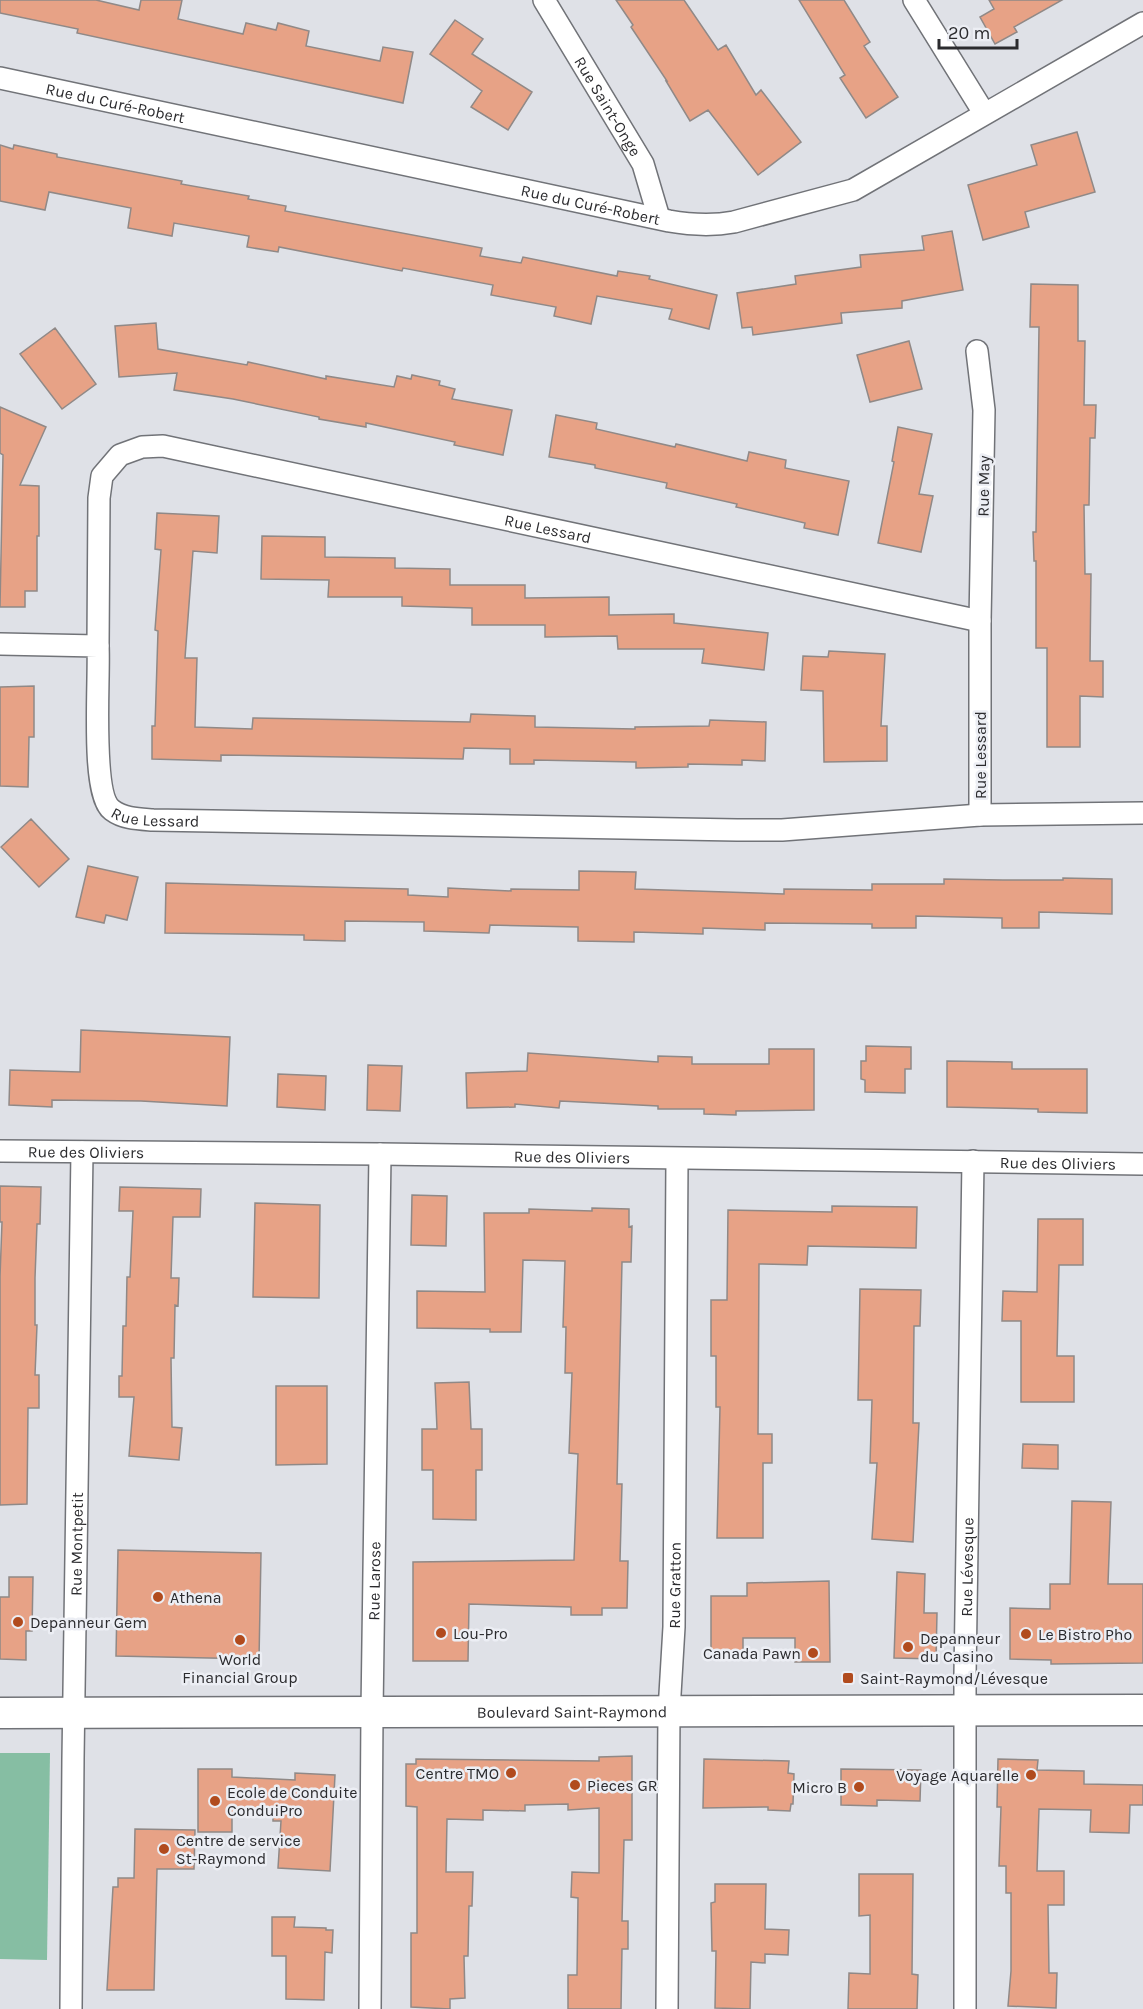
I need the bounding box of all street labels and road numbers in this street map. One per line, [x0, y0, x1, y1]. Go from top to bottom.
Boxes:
street label: Rue Saint-Onge [570, 53, 645, 160]
street label: Rue du Curé-Robert [44, 79, 187, 127]
street label: Rue du Curé-Robert [519, 181, 662, 229]
street label: Rue May [973, 455, 994, 517]
street label: Rue Lessard [503, 510, 593, 547]
street label: Rue Lessard [971, 711, 990, 799]
street label: Rue Lessard [108, 803, 200, 831]
street label: Rue des Oliviers [28, 1142, 144, 1162]
street label: Rue des Oliviers [514, 1147, 630, 1167]
street label: Rue des Oliviers [1000, 1153, 1116, 1174]
street label: Rue Montpetit [66, 1492, 87, 1596]
street label: Rue Lévesque [957, 1517, 977, 1617]
street label: Rue Larose [364, 1541, 384, 1621]
street label: Rue Gratton [665, 1542, 685, 1629]
street label: Boulevard Saint-Raymond [477, 1702, 667, 1722]

